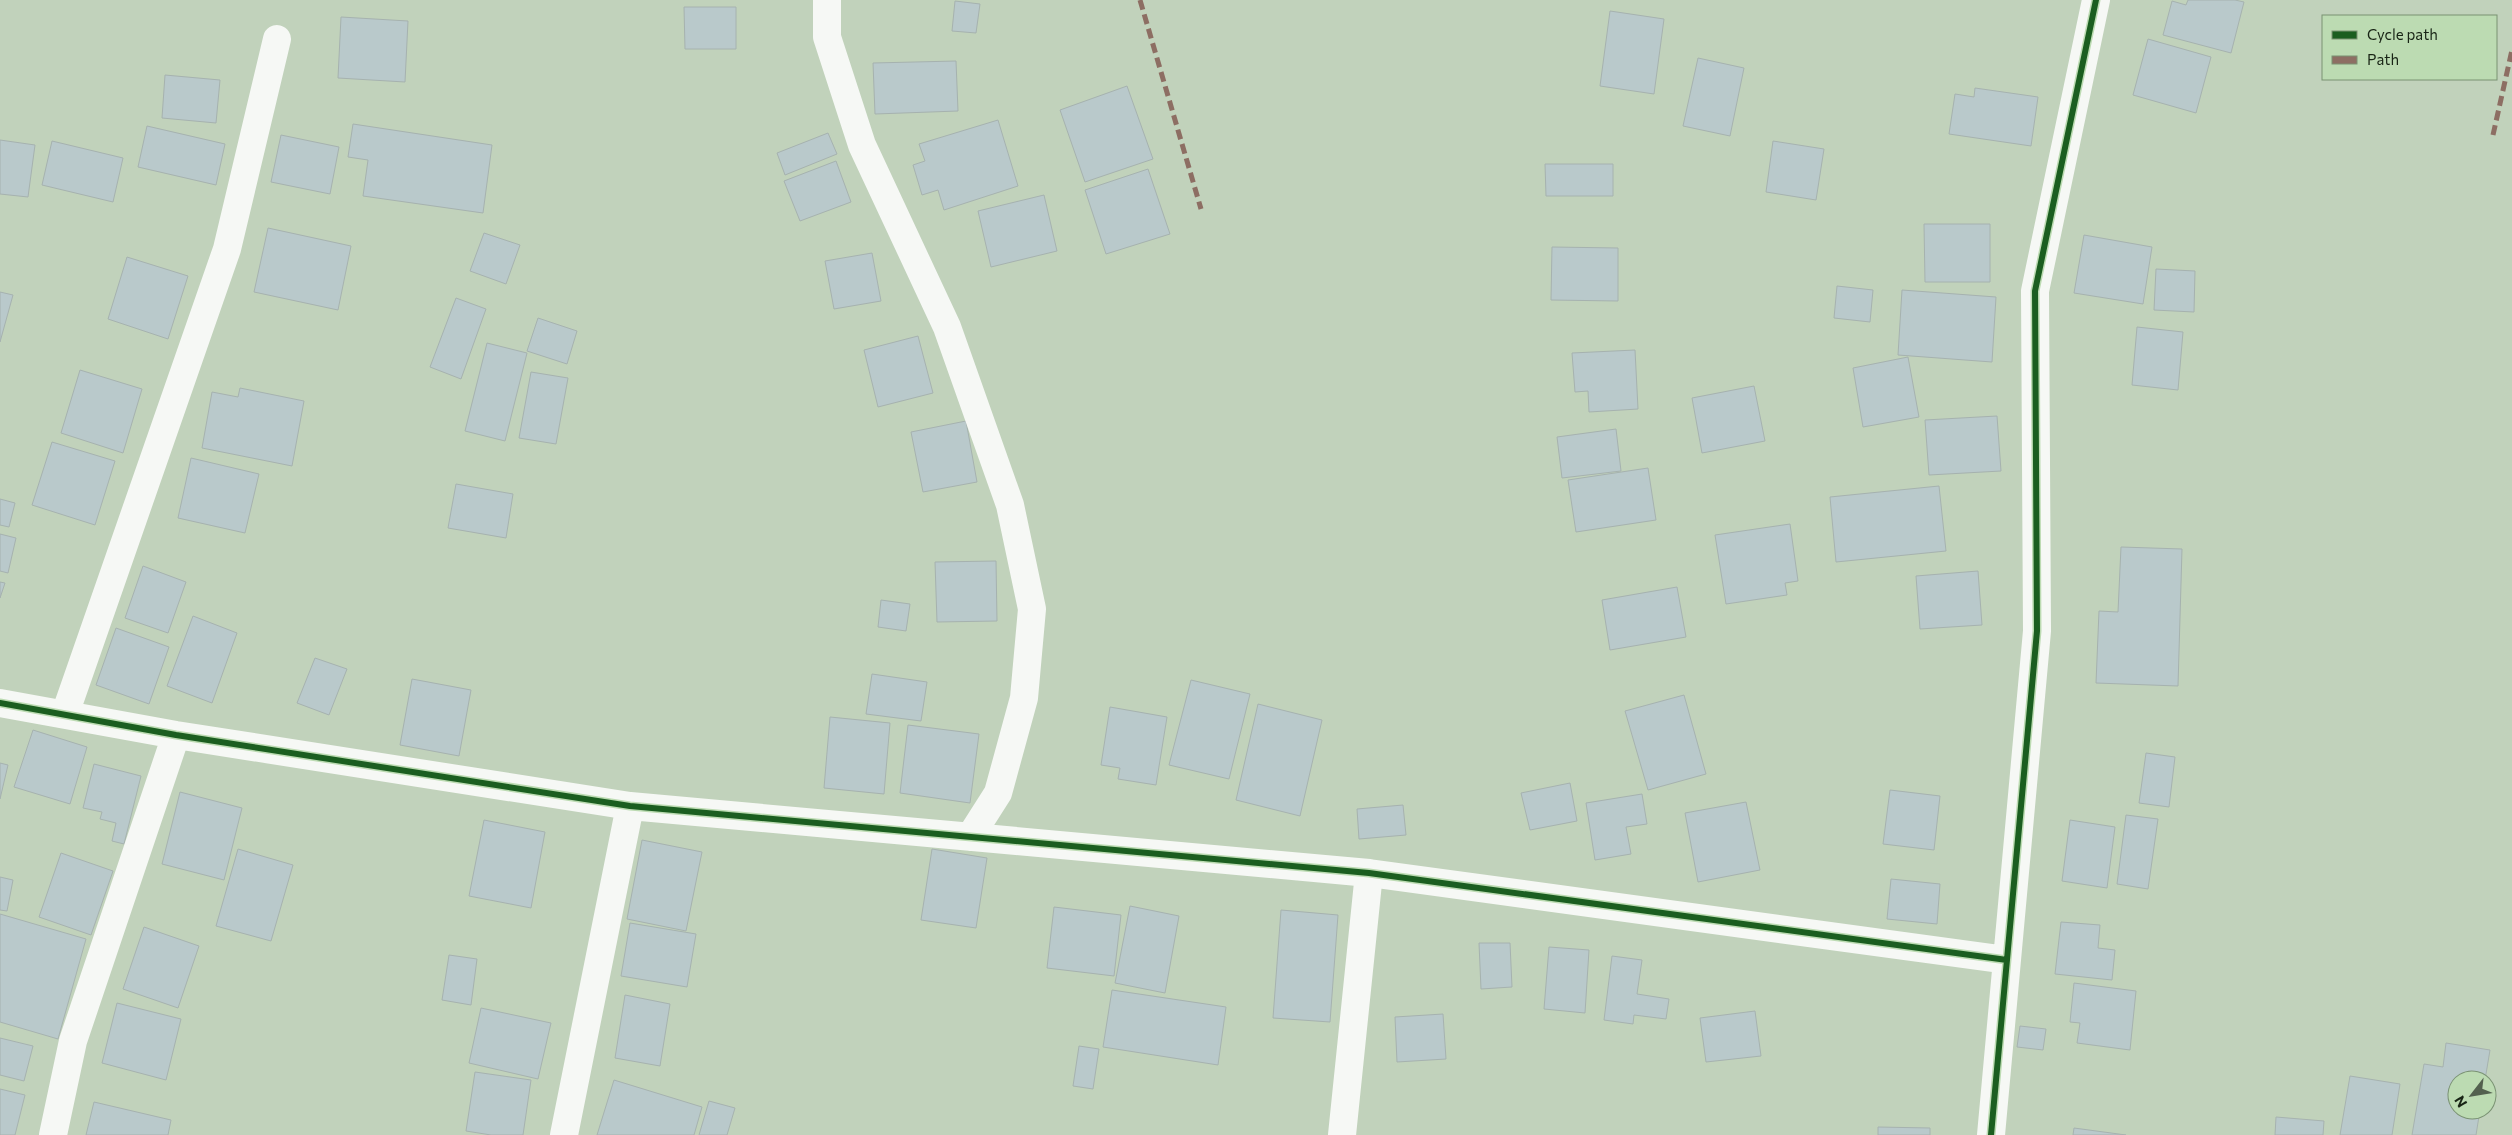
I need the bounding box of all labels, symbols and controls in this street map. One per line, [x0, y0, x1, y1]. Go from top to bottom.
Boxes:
legend [2322, 15, 2497, 80]
text: Cycle path [2367, 25, 2438, 43]
text: Path [2367, 50, 2399, 68]
north arrow [2447, 1070, 2497, 1120]
text: N [2450, 1093, 2470, 1111]

